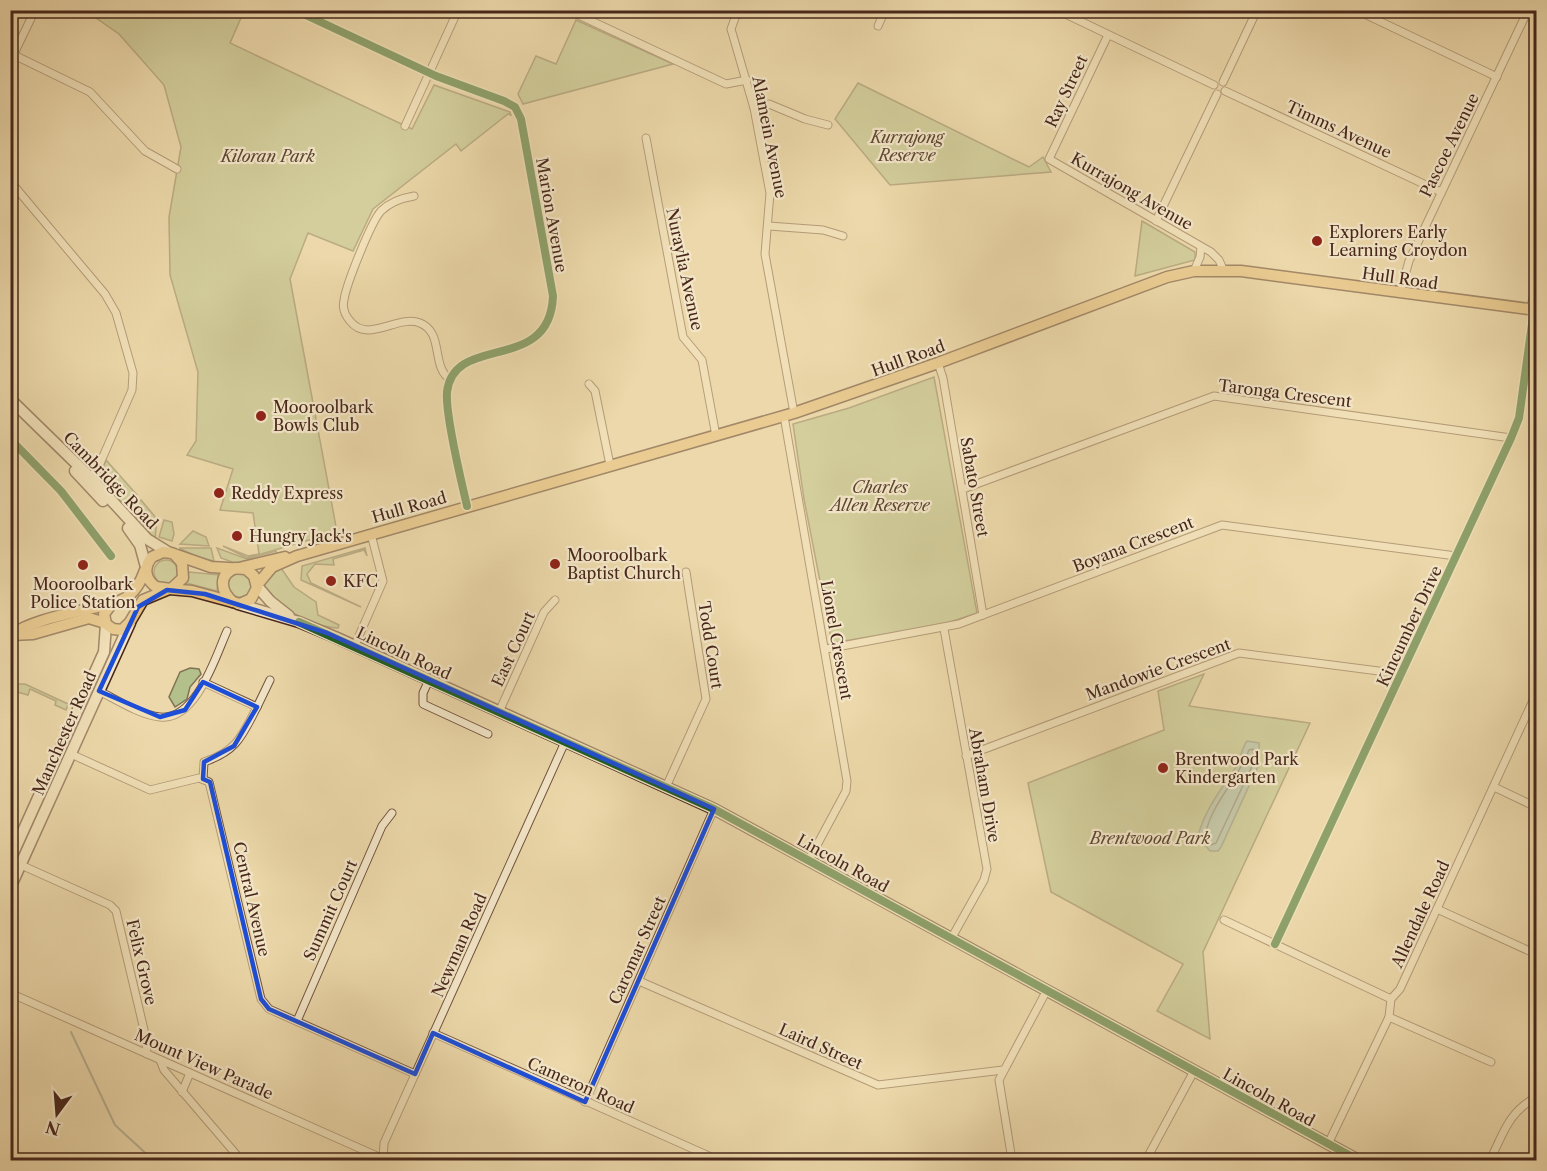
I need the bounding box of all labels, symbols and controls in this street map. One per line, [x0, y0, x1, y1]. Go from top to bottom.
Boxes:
street label: Ray Street [1041, 51, 1092, 130]
street label: Alamein Avenue [748, 73, 792, 200]
street label: Pascoe Avenue [1415, 90, 1483, 200]
street label: Timms Avenue [1283, 96, 1395, 162]
park label: Kurrajong Reserve [868, 127, 945, 165]
park label: Kiloran Park [219, 146, 316, 166]
street label: Kurrajong Avenue [1067, 148, 1197, 234]
street label: Marion Avenue [532, 156, 572, 274]
street label: Nuraylia Avenue [662, 206, 708, 332]
place label: Explorers Early Learning Croydon [1329, 222, 1467, 260]
marker: Explorers Early Learning Croydon [1310, 234, 1324, 248]
street label: Hull Road [1361, 263, 1440, 293]
street label: Hull Road [869, 335, 948, 381]
street label: Taronga Crescent [1217, 375, 1353, 411]
place label: Mooroolbark Bowls Club [273, 397, 374, 435]
marker: Mooroolbark Bowls Club [254, 409, 268, 423]
street label: Cambridge Road [59, 427, 163, 533]
street label: Sabato Street [956, 435, 994, 539]
park label: Charles Allen Reserve [827, 477, 931, 515]
place label: Reddy Express [231, 483, 343, 503]
marker: Reddy Express [212, 486, 226, 500]
street label: Hull Road [369, 487, 449, 527]
street label: Boyana Crescent [1070, 512, 1197, 576]
place label: Hungry Jack's [249, 526, 352, 546]
marker: Hungry Jack's [230, 529, 244, 543]
place label: Mooroolbark Baptist Church [567, 545, 681, 583]
marker: Mooroolbark Baptist Church [548, 557, 562, 571]
marker: Mooroolbark Police Station [76, 558, 90, 572]
street label: Kincumber Drive [1372, 562, 1446, 690]
place label: KFC [343, 571, 378, 591]
place label: Mooroolbark Police Station [30, 574, 136, 612]
marker: KFC [324, 574, 338, 588]
street label: Lionel Crescent [817, 579, 857, 702]
street label: Todd Court [694, 600, 728, 691]
street label: East Court [487, 608, 539, 690]
street label: Lincoln Road [353, 622, 455, 684]
street label: Mandowie Crescent [1083, 633, 1234, 705]
street label: Manchester Road [28, 668, 100, 798]
street label: Abraham Drive [965, 725, 1005, 844]
place label: Brentwood Park Kindergarten [1175, 749, 1299, 787]
marker: Brentwood Park Kindergarten [1156, 761, 1170, 775]
park label: Brentwood Park [1088, 828, 1211, 848]
street label: Lincoln Road [793, 829, 893, 897]
street label: Central Avenue [229, 840, 275, 958]
street label: Summit Court [299, 856, 361, 964]
street label: Allendale Road [1386, 857, 1454, 972]
street label: Newman Road [427, 890, 491, 1000]
street label: Caromar Street [604, 892, 670, 1007]
street label: Felix Grove [122, 917, 162, 1007]
street label: Laird Street [776, 1019, 866, 1074]
street label: Mount View Parade [132, 1024, 276, 1104]
street label: Cameron Road [524, 1053, 638, 1118]
street label: Lincoln Road [1219, 1063, 1319, 1131]
north arrow [27, 1084, 87, 1144]
text: N [43, 1117, 62, 1140]

